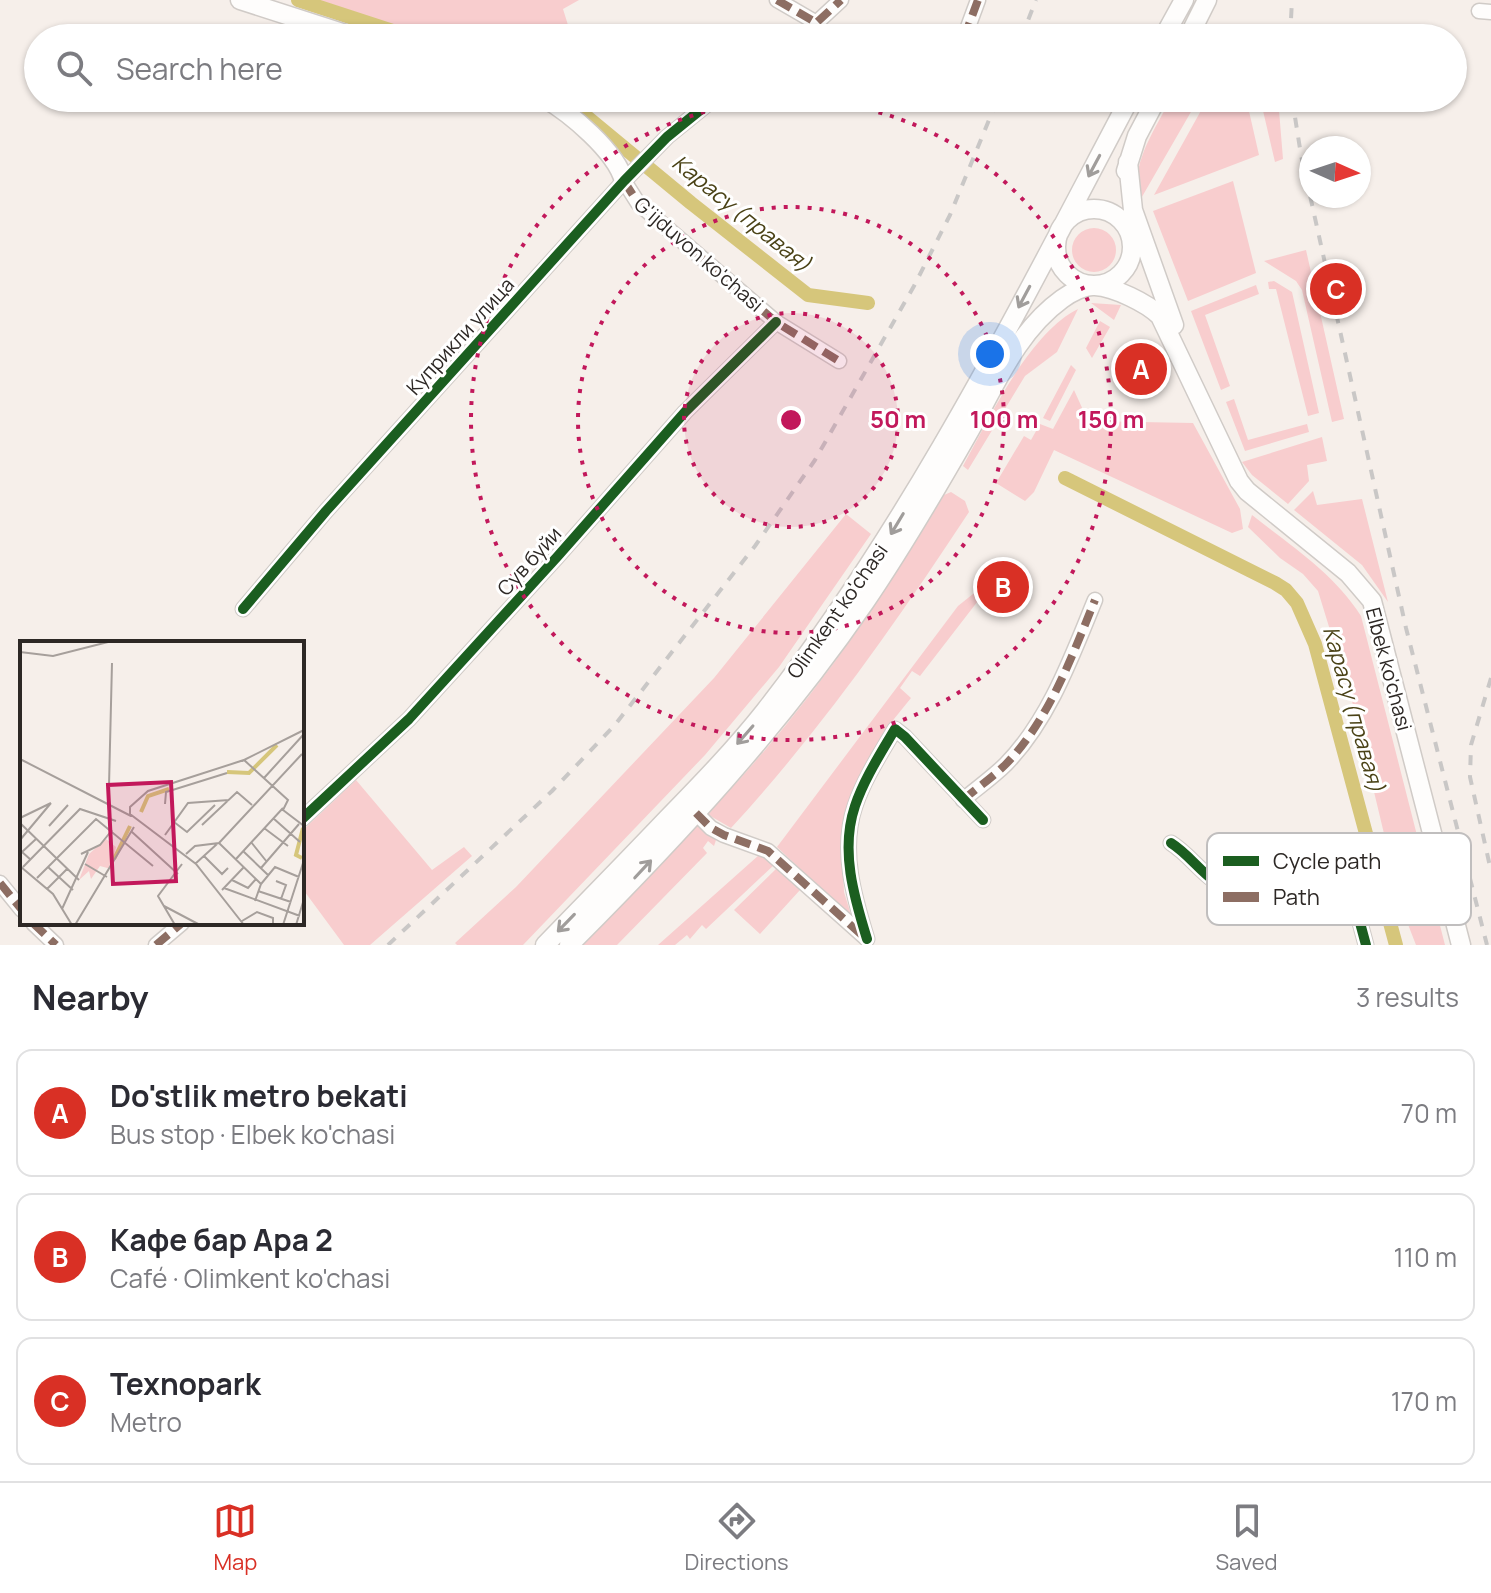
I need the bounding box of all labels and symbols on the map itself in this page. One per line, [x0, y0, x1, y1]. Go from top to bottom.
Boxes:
north arrow [1299, 136, 1371, 208]
water label: Карасу (правая) [666, 148, 818, 278]
one-way arrow [1085, 154, 1101, 178]
street label: G'ijduvon ko'chasi [629, 190, 769, 318]
pin: C [1310, 259, 1362, 319]
street label: Куприкли улица [400, 272, 520, 400]
one-way arrow [1015, 284, 1031, 308]
your location [970, 334, 1010, 374]
pin: A [1115, 339, 1167, 399]
text: 50 m [870, 402, 926, 435]
text: 100 m [970, 402, 1038, 435]
text: 150 m [1078, 402, 1144, 435]
centre of rings [777, 406, 805, 434]
one-way arrow [889, 512, 905, 535]
street label: Сув буйи [491, 521, 567, 601]
street label: Olimkent ko'chasi [780, 538, 894, 684]
pin: B [977, 557, 1029, 617]
street label: Elbek ko'chasi [1360, 604, 1418, 734]
water label: Карасу (правая) [1316, 623, 1392, 795]
inset map [20, 641, 304, 925]
one-way arrow [736, 724, 754, 744]
legend [1207, 833, 1471, 925]
text: Cycle path [1273, 846, 1381, 876]
one-way arrow [633, 860, 652, 879]
text: Path [1273, 882, 1320, 912]
one-way arrow [557, 913, 576, 933]

